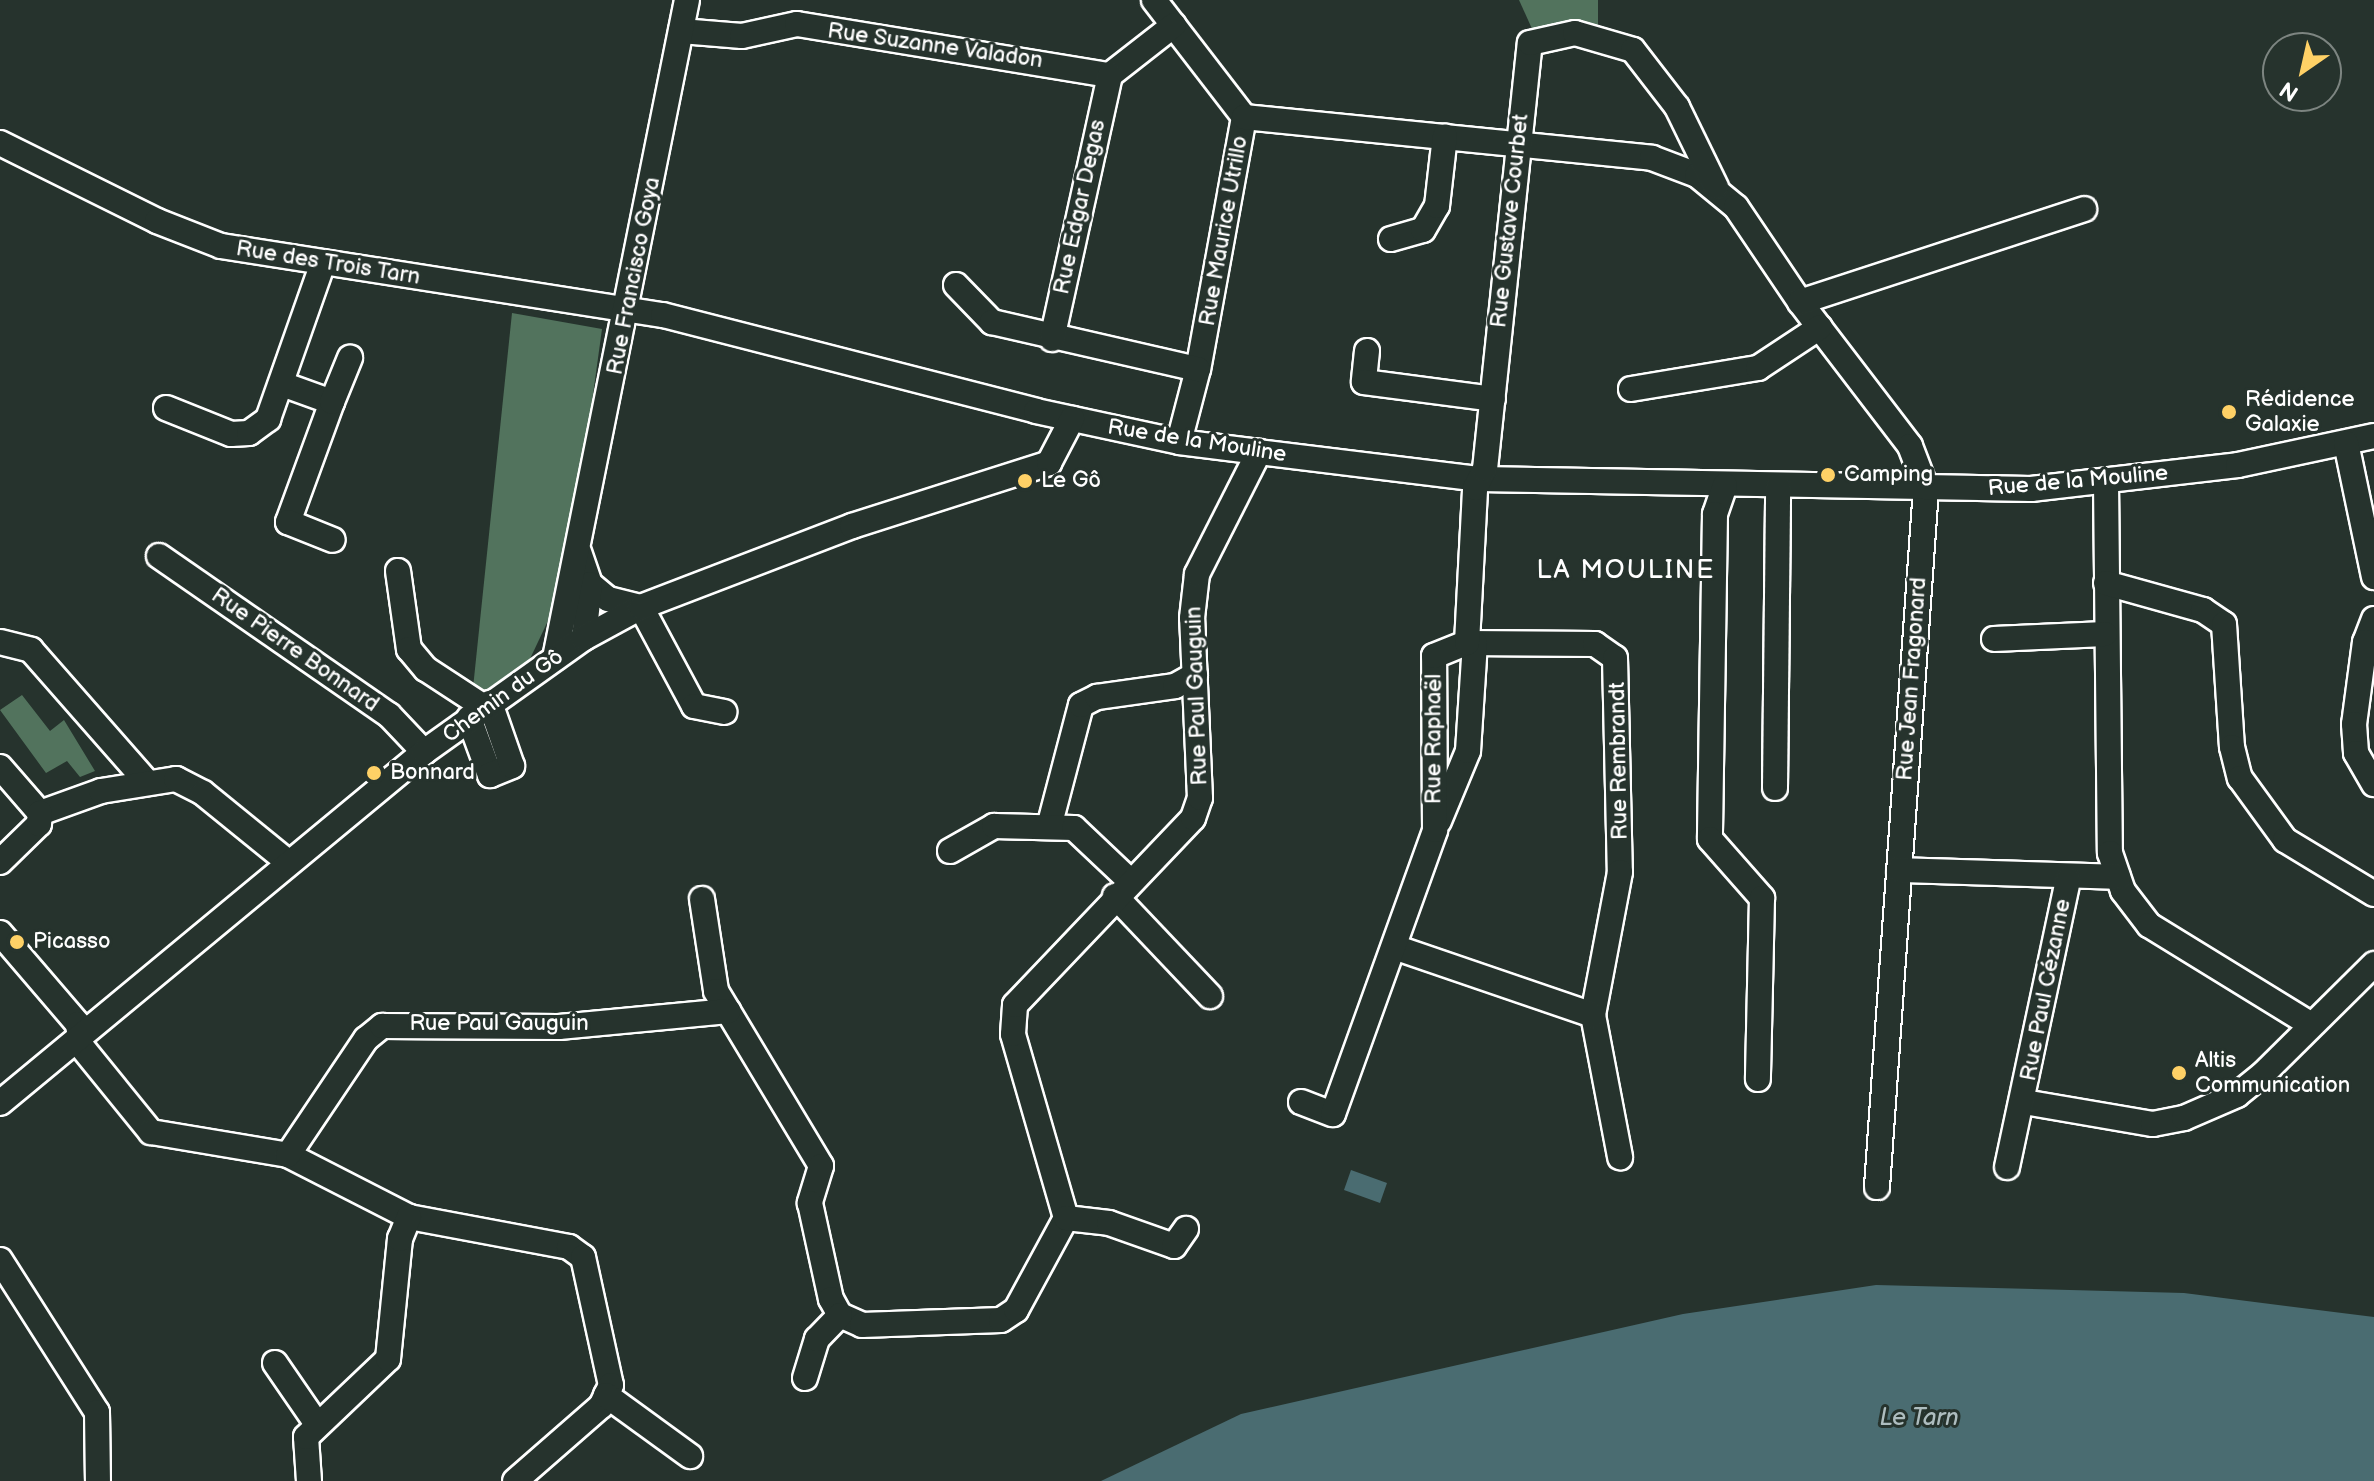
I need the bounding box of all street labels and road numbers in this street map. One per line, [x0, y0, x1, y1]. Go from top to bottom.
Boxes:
street label: Rue Suzanne Valadon [825, 18, 1045, 74]
street label: Rue Gustave Courbet [1486, 113, 1534, 329]
street label: Rue Edgar Degas [1049, 117, 1111, 297]
street label: Rue Maurice Utrillo [1194, 134, 1254, 328]
street label: Rue Francisco Goya [602, 175, 666, 377]
street label: Rue des Trois Tarn [233, 235, 423, 291]
street label: Rue de la Mouline [1106, 414, 1288, 468]
street label: Rue de la Mouline [1987, 460, 2169, 502]
street label: Rue Jean Fragonard [1892, 576, 1932, 782]
street label: Rue Pierre Bonnard [206, 582, 384, 718]
street label: Rue Paul Gauguin [1181, 606, 1213, 786]
street label: Chemin du Gô [438, 644, 568, 748]
street label: Rue Raphaël [1421, 674, 1447, 804]
street label: Rue Rembrandt [1604, 682, 1634, 840]
street label: Rue Paul Cézanne [2015, 897, 2077, 1083]
street label: Rue Paul Gauguin [409, 1011, 589, 1037]

